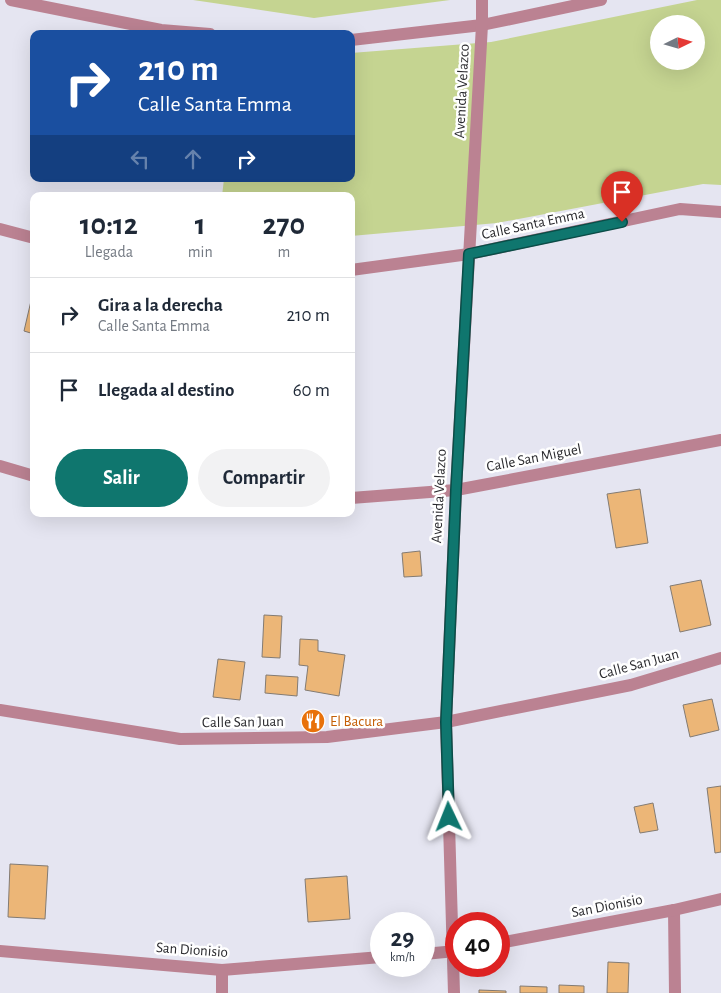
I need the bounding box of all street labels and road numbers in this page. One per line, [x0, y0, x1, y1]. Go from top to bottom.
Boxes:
street label: Avenida Velazco [452, 43, 472, 139]
street label: Calle Santa Emma [480, 206, 586, 242]
street label: Calle San Miguel [485, 441, 583, 475]
street label: Avenida Velazco [429, 448, 449, 544]
street label: Calle San Juan [597, 646, 681, 682]
street label: Calle San Juan [202, 714, 284, 730]
street label: San Dionisio [570, 892, 644, 920]
street label: San Dionisio [155, 940, 229, 960]

